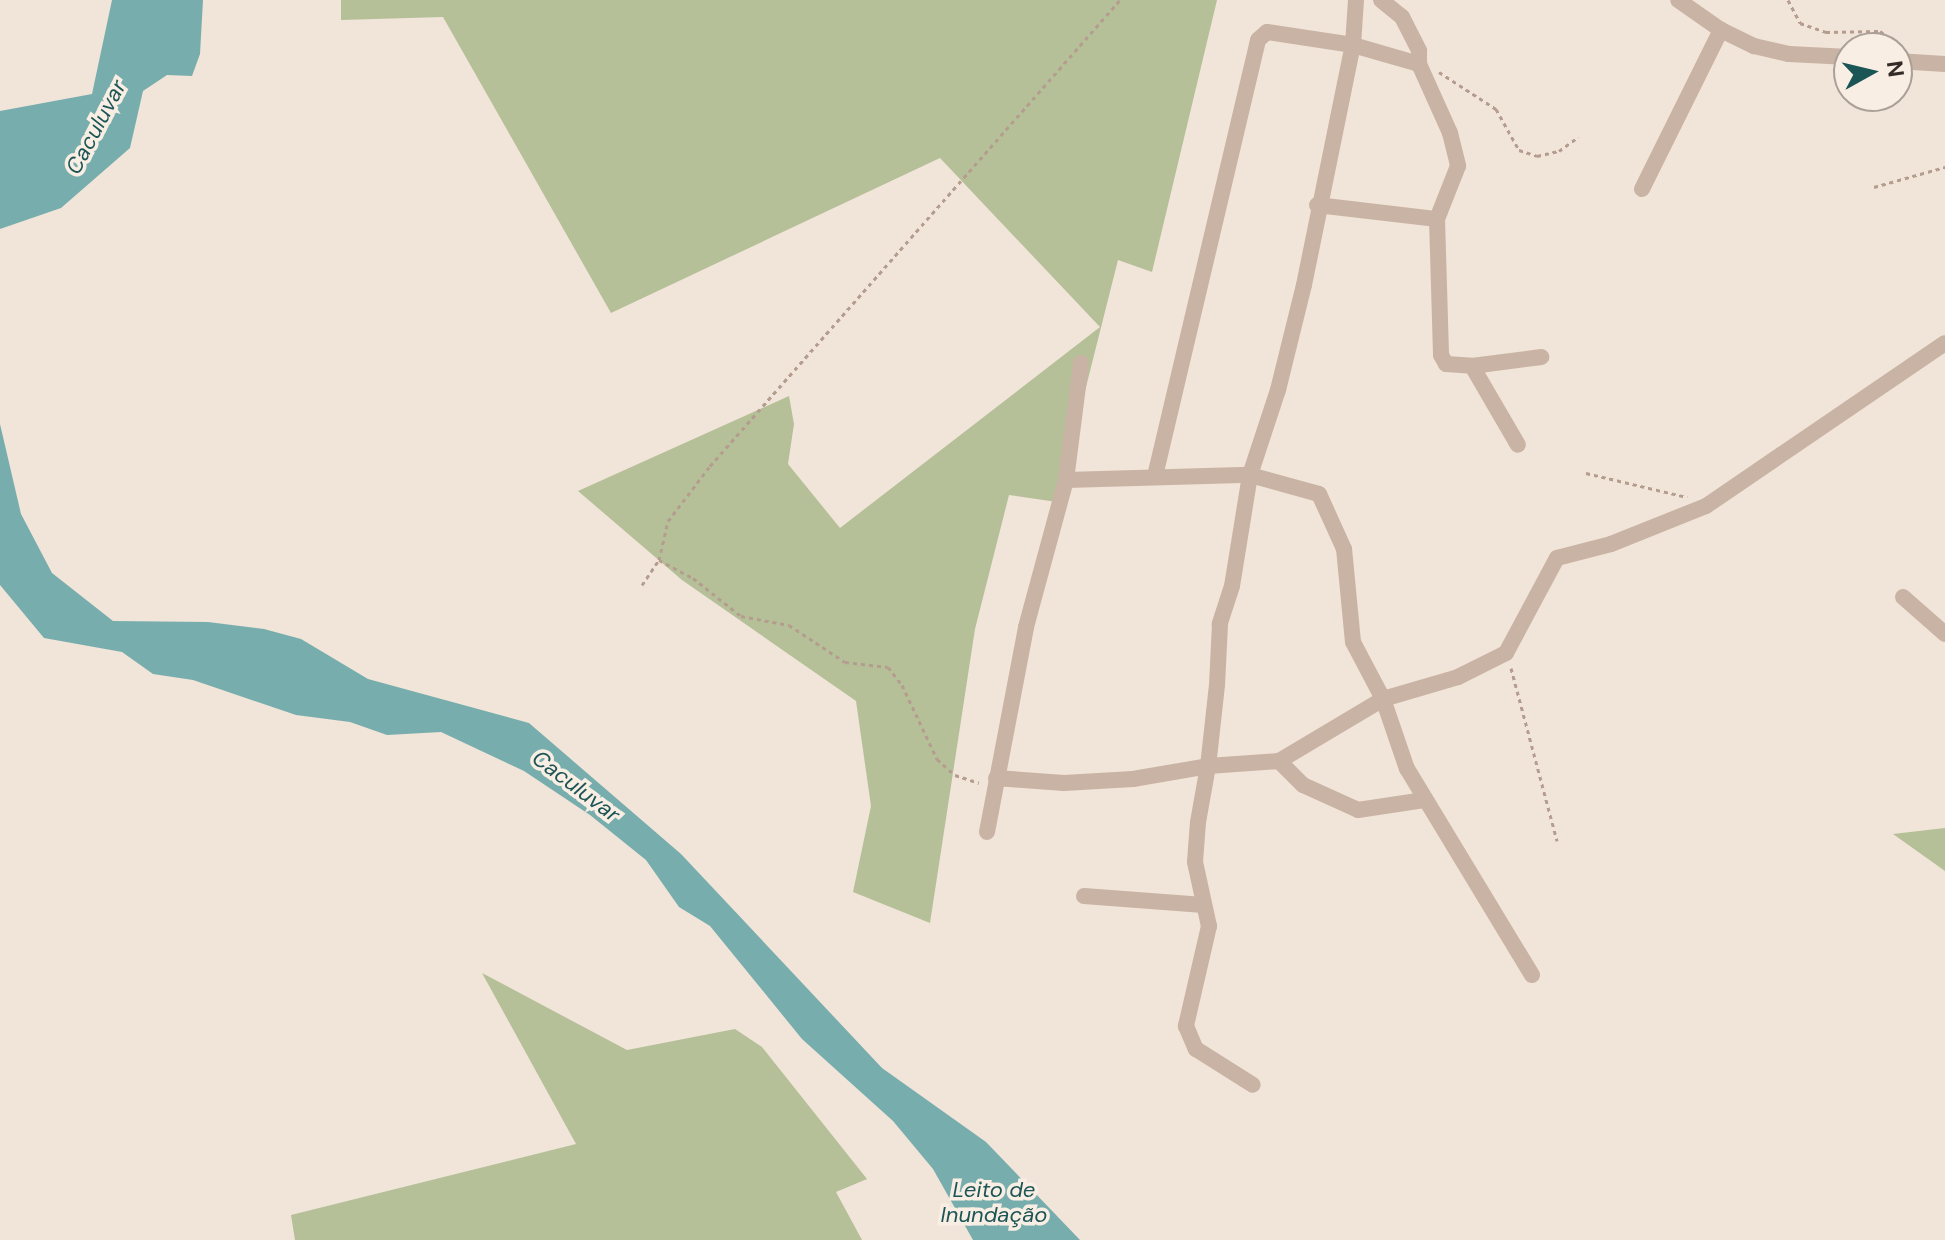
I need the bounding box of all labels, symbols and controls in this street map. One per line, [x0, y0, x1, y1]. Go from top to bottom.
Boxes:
north arrow [1833, 32, 1913, 112]
text: N [1880, 59, 1911, 79]
water label: Caculuvar [60, 75, 132, 179]
water label: Caculuvar [527, 744, 625, 828]
water label: Leito de Inundação [941, 1176, 1047, 1228]

